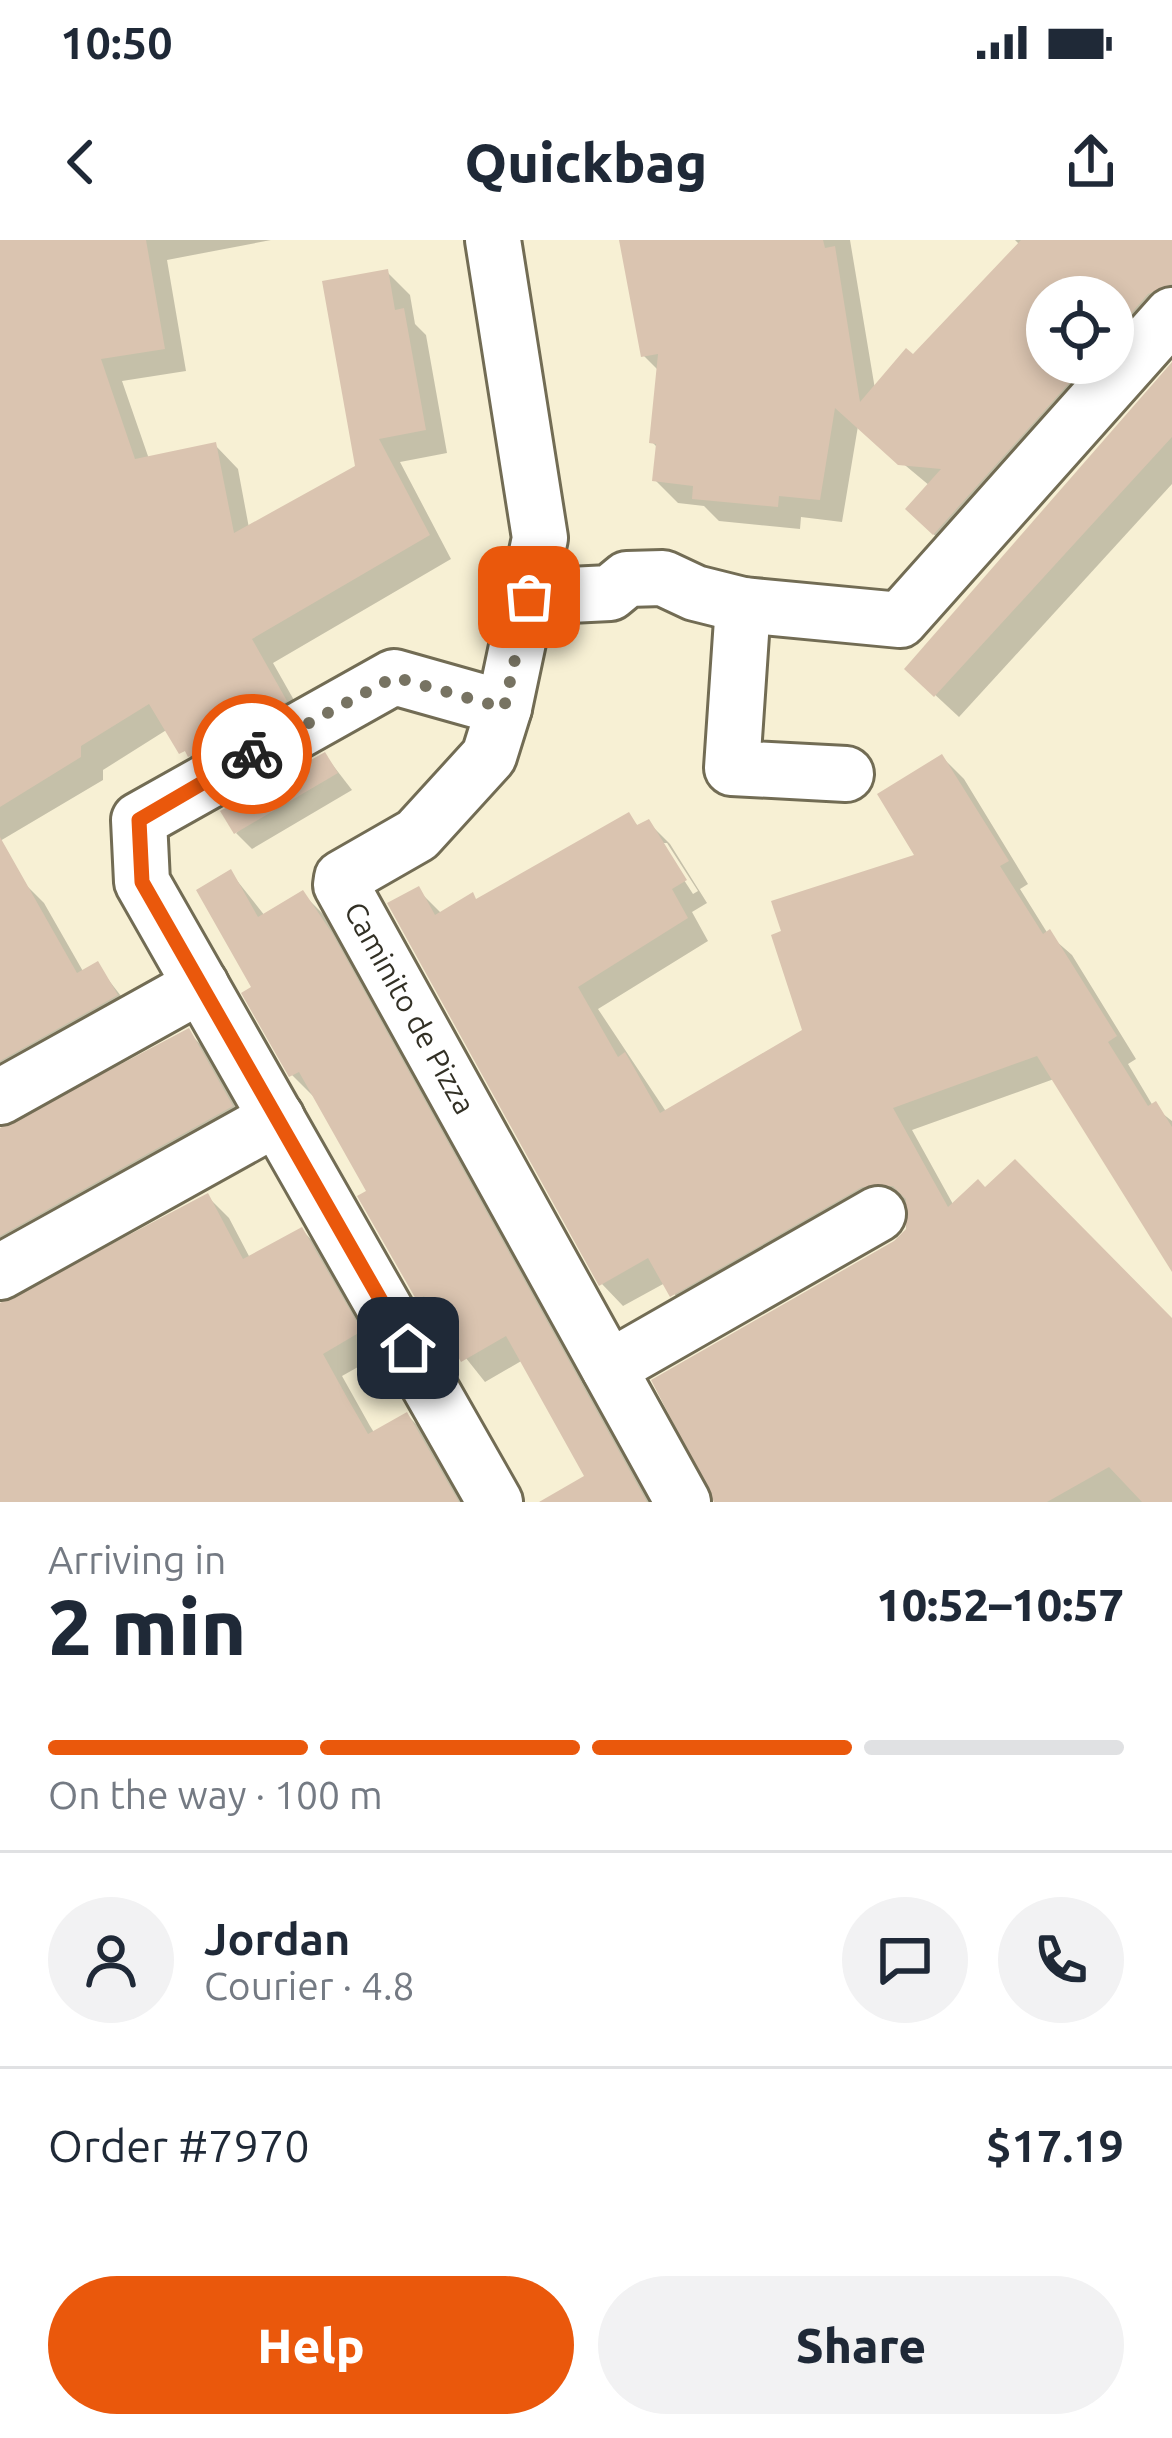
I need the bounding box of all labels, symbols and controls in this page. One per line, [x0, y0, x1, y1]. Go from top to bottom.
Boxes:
text: 10:50 [60, 17, 173, 68]
icon: back [48, 129, 114, 195]
icon: share [1058, 129, 1124, 195]
text: Quickbag [465, 132, 707, 192]
map controls [1026, 276, 1134, 384]
button: locate [1026, 276, 1134, 384]
pin [478, 546, 580, 648]
icon: bag [496, 564, 562, 630]
courier [192, 694, 312, 814]
icon: bike [219, 721, 285, 787]
street label: Caminito de Pizza [338, 896, 482, 1120]
pin [357, 1297, 459, 1399]
icon: home [375, 1315, 441, 1381]
text: Arriving in [48, 1538, 226, 1581]
text: 10:52–10:57 [876, 1579, 1124, 1630]
text: 2 min [48, 1582, 246, 1670]
text: On the way · 100 m [48, 1773, 383, 1816]
button: person [48, 1897, 174, 2023]
button: chat [842, 1897, 968, 2023]
button: phone [998, 1897, 1124, 2023]
text: Jordan [204, 1913, 350, 1964]
text: Courier · 4.8 [204, 1964, 415, 2007]
text: Order #7970 [48, 2120, 310, 2171]
text: $17.19 [986, 2120, 1124, 2171]
button: Help [48, 2276, 574, 2414]
button: Share [598, 2276, 1124, 2414]

